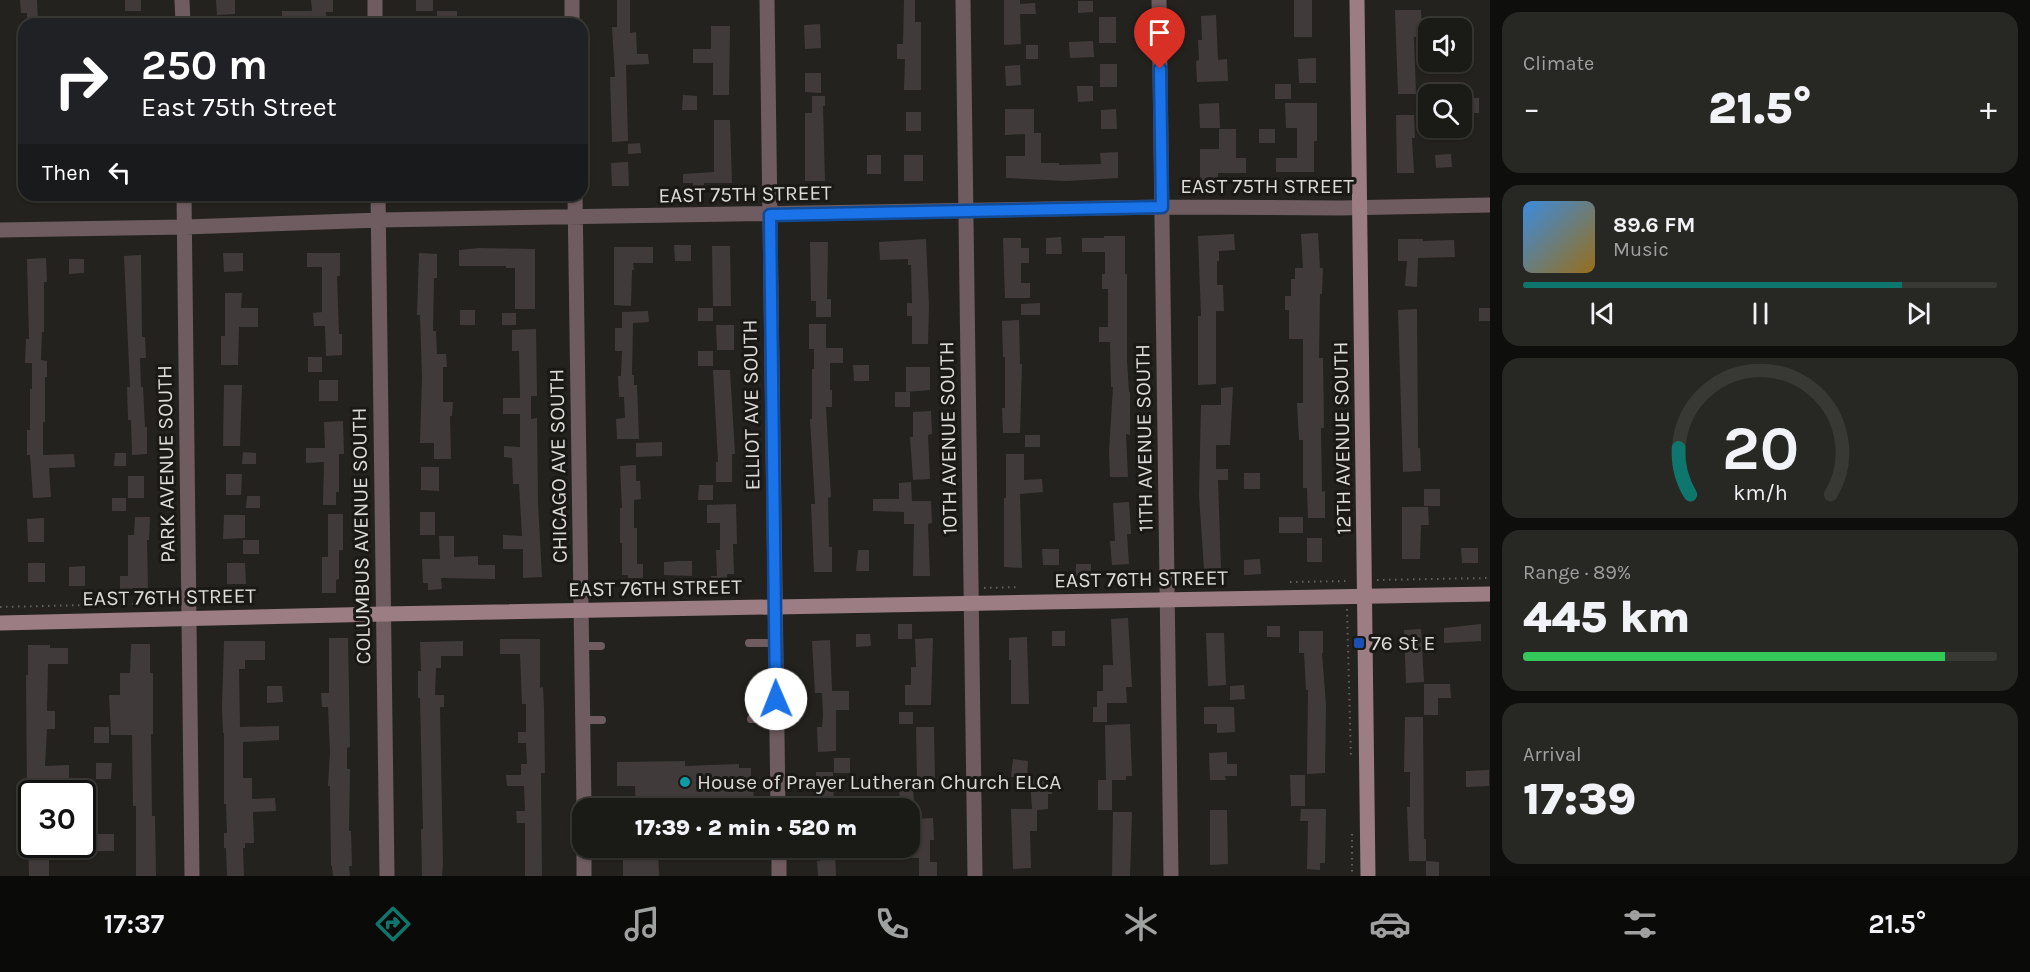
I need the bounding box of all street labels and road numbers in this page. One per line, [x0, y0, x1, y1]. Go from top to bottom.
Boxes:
street label: EAST 75TH STREET [1180, 174, 1354, 198]
street label: EAST 75TH STREET [658, 180, 832, 208]
street label: ELLIOT AVE SOUTH [738, 319, 764, 491]
street label: 10TH AVENUE SOUTH [934, 341, 962, 535]
street label: 12TH AVENUE SOUTH [1328, 341, 1356, 535]
street label: 11TH AVENUE SOUTH [1130, 344, 1158, 532]
street label: PARK AVENUE SOUTH [152, 365, 180, 563]
street label: CHICAGO AVE SOUTH [544, 369, 572, 563]
street label: COLUMBUS AVENUE SOUTH [347, 407, 375, 665]
street label: EAST 76TH STREET [1054, 565, 1229, 593]
street label: EAST 76TH STREET [568, 574, 743, 602]
street label: EAST 76TH STREET [82, 583, 257, 611]

